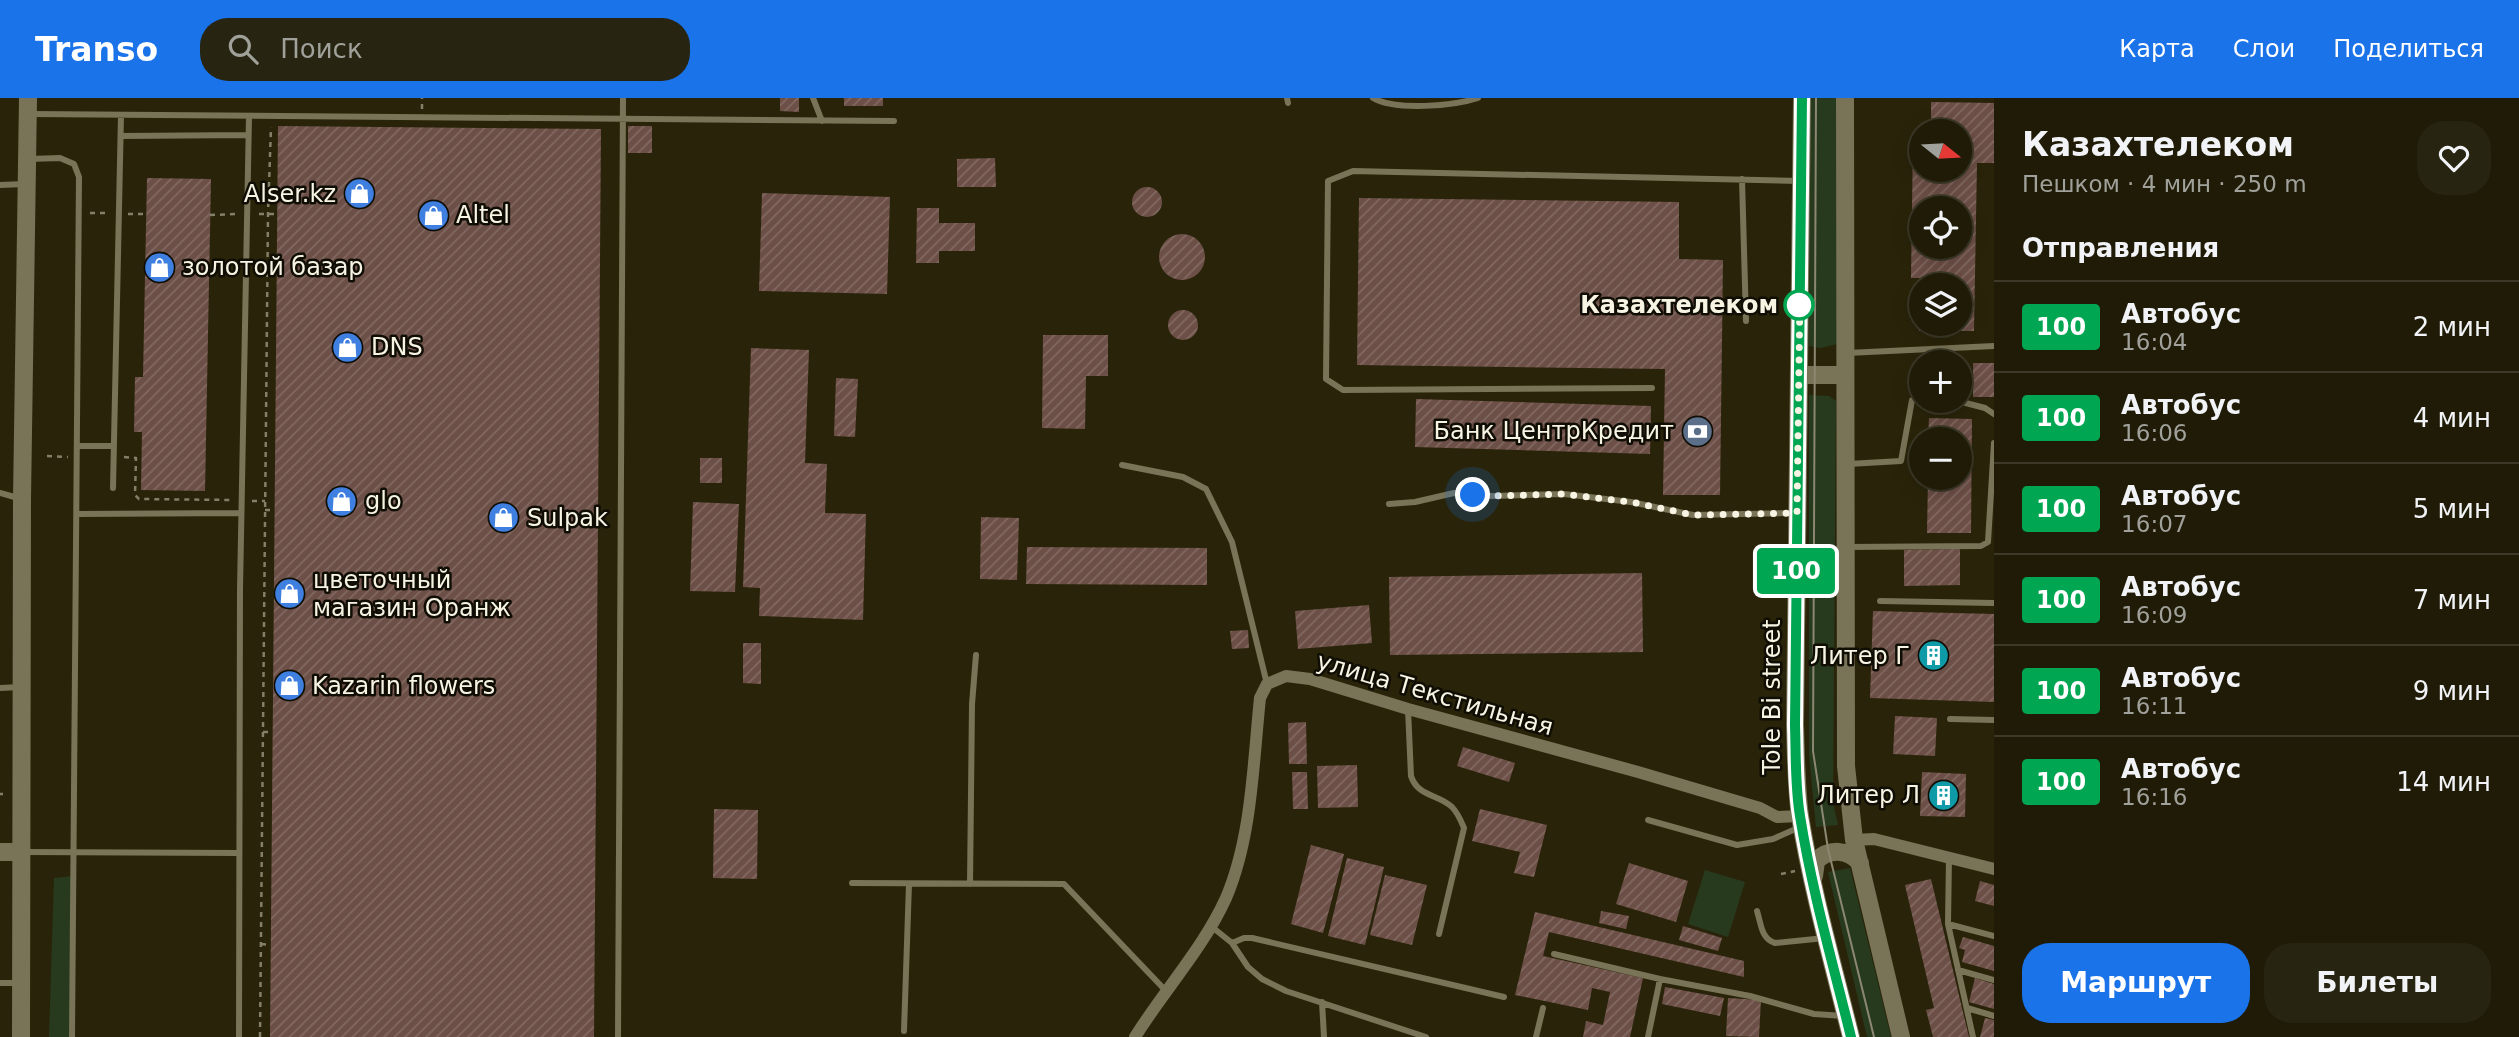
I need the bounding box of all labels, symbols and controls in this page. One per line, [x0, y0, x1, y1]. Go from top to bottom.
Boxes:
search box [200, 18, 690, 81]
text: Transo [35, 30, 158, 69]
icon: search [224, 30, 262, 68]
text: Поиск [280, 34, 363, 64]
text: Карта [2119, 35, 2195, 63]
text: Слои [2233, 35, 2295, 63]
text: Поделиться [2333, 35, 2484, 63]
north arrow [1909, 119, 1972, 182]
map controls [1909, 119, 1972, 490]
button: heart [2417, 121, 2491, 195]
text: Казахтелеком [2022, 125, 2294, 164]
text: Пешком · 4 мин · 250 m [2022, 171, 2307, 197]
shop icon: Alser.kz [342, 177, 376, 211]
place label: Alser.kz [244, 180, 336, 208]
button: locate [1909, 196, 1972, 259]
shop icon: Altel [416, 198, 450, 232]
place label: Altel [456, 201, 510, 229]
text: Отправления [2022, 233, 2219, 263]
shop icon: золотой базар [142, 250, 176, 284]
place label: золотой базар [182, 253, 364, 281]
button: layers [1909, 273, 1972, 336]
marker: Казахтелеком [1784, 290, 1814, 320]
place label: Казахтелеком [1580, 291, 1778, 319]
text: Автобус [2121, 299, 2241, 329]
text: 2 мин [2413, 312, 2491, 342]
text: 100 [2036, 313, 2086, 341]
text: 16:04 [2121, 329, 2187, 355]
shop icon: DNS [331, 330, 365, 364]
place label: DNS [371, 333, 423, 361]
button: + [1909, 350, 1972, 413]
text: Автобус [2121, 390, 2241, 420]
text: 4 мин [2413, 403, 2491, 433]
text: 100 [2036, 404, 2086, 432]
bank icon: Банк ЦентрКредит [1680, 414, 1714, 448]
place label: Банк ЦентрКредит [1433, 417, 1674, 445]
text: 16:06 [2121, 420, 2187, 446]
button: − [1909, 427, 1972, 490]
your location [1455, 477, 1490, 512]
text: Автобус [2121, 481, 2241, 511]
shop icon: glo [325, 484, 359, 518]
place label: glo [365, 487, 402, 515]
text: 5 мин [2413, 494, 2491, 524]
text: 100 [2036, 495, 2086, 523]
shop icon: Sulpak [487, 501, 521, 535]
place label: Sulpak [527, 504, 608, 532]
text: 16:07 [2121, 511, 2187, 537]
line badge: 100 [1756, 548, 1836, 594]
text: 100 [1771, 557, 1821, 585]
place label: цветочный магазин Оранж [313, 566, 511, 622]
text: Автобус [2121, 572, 2241, 602]
shop icon: цветочный магазин Оранж [273, 577, 307, 611]
text: 7 мин [2413, 585, 2491, 615]
text: 100 [2036, 586, 2086, 614]
text: 16:09 [2121, 602, 2187, 628]
street label: Tole Bi street [1758, 619, 1786, 776]
building icon: Литер Г [1916, 639, 1950, 673]
place label: Литер Г [1810, 642, 1910, 670]
street label: улица Текстильная [1313, 647, 1557, 741]
text: Автобус [2121, 663, 2241, 693]
shop icon: Kazarin flowers [272, 669, 306, 703]
place label: Kazarin flowers [312, 672, 495, 700]
text: 9 мин [2413, 676, 2491, 706]
text: 100 [2036, 677, 2086, 705]
text: 16:11 [2121, 693, 2187, 719]
text: Автобус [2121, 754, 2241, 784]
text: 14 мин [2396, 767, 2491, 797]
text: 100 [2036, 768, 2086, 796]
building icon: Литер Л [1926, 778, 1960, 812]
place label: Литер Л [1817, 781, 1920, 809]
text: 16:16 [2121, 784, 2187, 810]
button: Маршрут [2022, 943, 2250, 1023]
button: Билеты [2264, 943, 2491, 1023]

